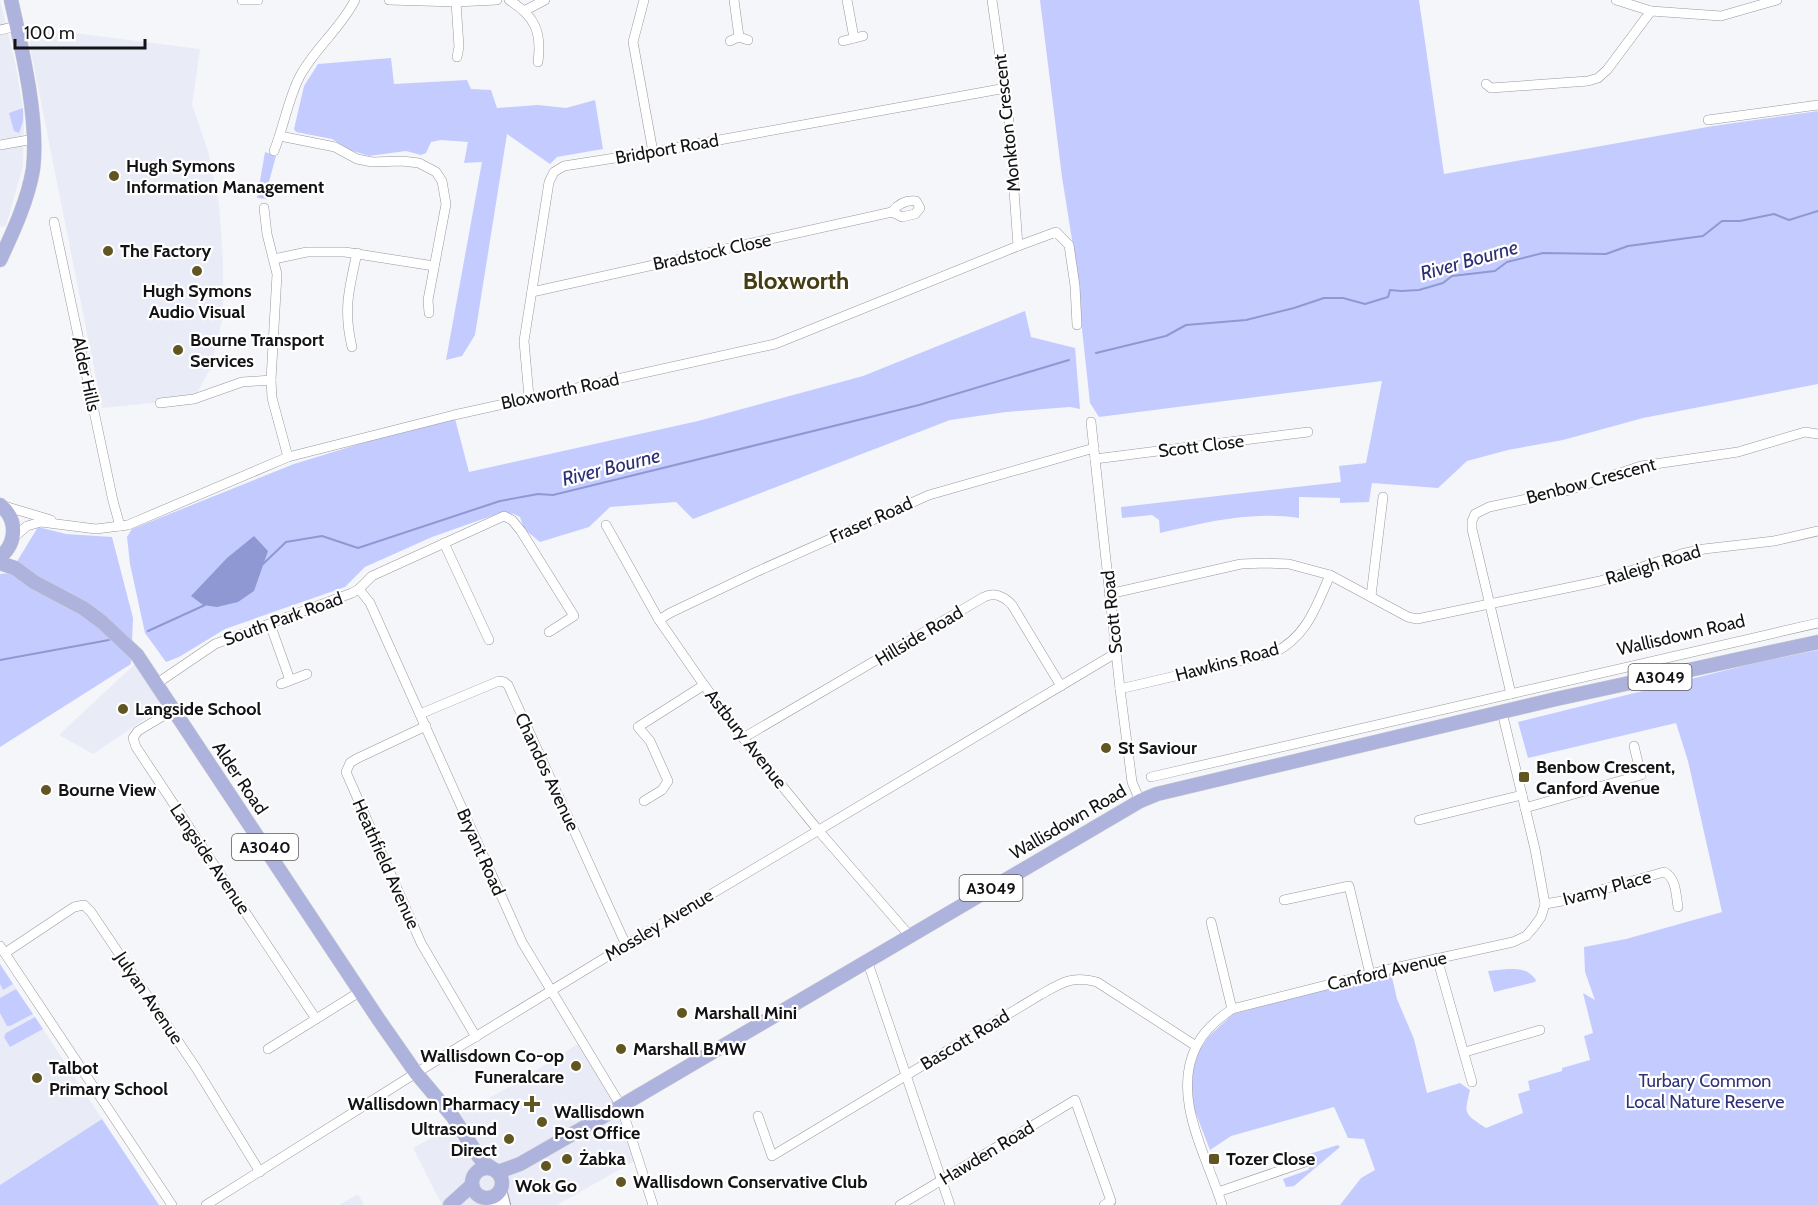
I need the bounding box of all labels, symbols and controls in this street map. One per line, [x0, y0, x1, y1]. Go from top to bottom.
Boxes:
scale bar [15, 12, 146, 50]
text: 100 m [24, 22, 75, 44]
street label: Monkton Crescent [989, 53, 1025, 193]
street label: Bridport Road [613, 129, 721, 169]
place label: Hugh Symons Information Management [126, 155, 324, 198]
marker: Hugh Symons Information Management [107, 169, 121, 183]
street label: Bradstock Close [651, 229, 773, 275]
water label: River Bourne [1417, 235, 1521, 285]
place label: The Factory [120, 240, 211, 262]
marker: The Factory [101, 244, 115, 258]
marker: Hugh Symons Audio Visual [190, 264, 204, 278]
district label: Bloxworth [743, 266, 849, 295]
place label: Hugh Symons Audio Visual [142, 280, 252, 323]
place label: Bourne Transport Services [190, 329, 324, 372]
street label: Alder Hills [67, 334, 105, 414]
marker: Bourne Transport Services [171, 343, 185, 357]
street label: Bloxworth Road [499, 368, 621, 414]
street label: Scott Close [1157, 430, 1245, 462]
water label: River Bourne [559, 443, 663, 491]
street label: Benbow Crescent [1524, 453, 1658, 509]
street label: Fraser Road [826, 492, 916, 548]
street label: Raleigh Road [1603, 540, 1703, 590]
street label: Scott Road [1097, 569, 1127, 655]
street label: South Park Road [220, 587, 346, 651]
street label: Hillside Road [871, 601, 967, 671]
street label: Wallisdown Road [1615, 610, 1747, 660]
street label: Hawkins Road [1173, 638, 1281, 686]
road number: A3049 [1628, 664, 1692, 690]
street label: Astbury Avenue [700, 685, 792, 793]
place label: Langside School [135, 698, 262, 720]
marker: Langside School [116, 702, 130, 716]
street label: Chandos Avenue [510, 709, 584, 835]
street label: Alder Road [208, 737, 272, 819]
place label: St Saviour [1118, 737, 1197, 759]
marker: St Saviour [1099, 741, 1113, 755]
place label: Benbow Crescent, Canford Avenue [1536, 756, 1675, 799]
marker: Benbow Crescent, Canford Avenue [1517, 770, 1531, 784]
place label: Bourne View [58, 779, 156, 801]
street label: Wallisdown Road [1006, 780, 1130, 864]
marker: Bourne View [39, 783, 53, 797]
street label: Heathfield Avenue [347, 796, 425, 932]
street label: Langside Avenue [165, 800, 255, 918]
street label: Bryant Road [452, 805, 510, 899]
road number: A3040 [232, 834, 298, 860]
street label: Ivamy Place [1560, 866, 1654, 910]
road number: A3049 [960, 875, 1022, 901]
street label: Mossley Avenue [601, 884, 717, 966]
street label: Julyan Avenue [109, 947, 188, 1048]
street label: Canford Avenue [1325, 947, 1449, 995]
place label: Marshall Mini [694, 1002, 797, 1024]
street label: Bascott Road [917, 1005, 1013, 1075]
marker: Marshall Mini [675, 1006, 689, 1020]
place label: Marshall BMW [633, 1038, 747, 1060]
marker: Marshall BMW [614, 1042, 628, 1056]
place label: Wallisdown Co-op Funeralcare [420, 1045, 564, 1088]
place label: Talbot Primary School [49, 1057, 168, 1100]
marker: Wallisdown Co-op Funeralcare [569, 1059, 583, 1073]
park label: Turbary Common Local Nature Reserve [1625, 1070, 1785, 1113]
marker: Talbot Primary School [30, 1071, 44, 1085]
place label: Wallisdown Pharmacy [348, 1093, 520, 1115]
marker: Wallisdown Pharmacy [525, 1097, 539, 1111]
place label: Wallisdown Post Office [554, 1101, 645, 1144]
marker: Wallisdown Post Office [535, 1115, 549, 1129]
street label: Hawden Road [936, 1116, 1038, 1190]
place label: Ultrasound Direct [411, 1118, 497, 1161]
marker: Ultrasound Direct [502, 1132, 516, 1146]
place label: Żabka [579, 1148, 626, 1170]
place label: Tozer Close [1226, 1148, 1315, 1170]
marker: Żabka [560, 1152, 574, 1166]
marker: Tozer Close [1207, 1152, 1221, 1166]
marker: Wok Go [539, 1159, 553, 1173]
place label: Wallisdown Conservative Club [633, 1171, 867, 1193]
place label: Wok Go [515, 1175, 577, 1197]
marker: Wallisdown Conservative Club [614, 1175, 628, 1189]

